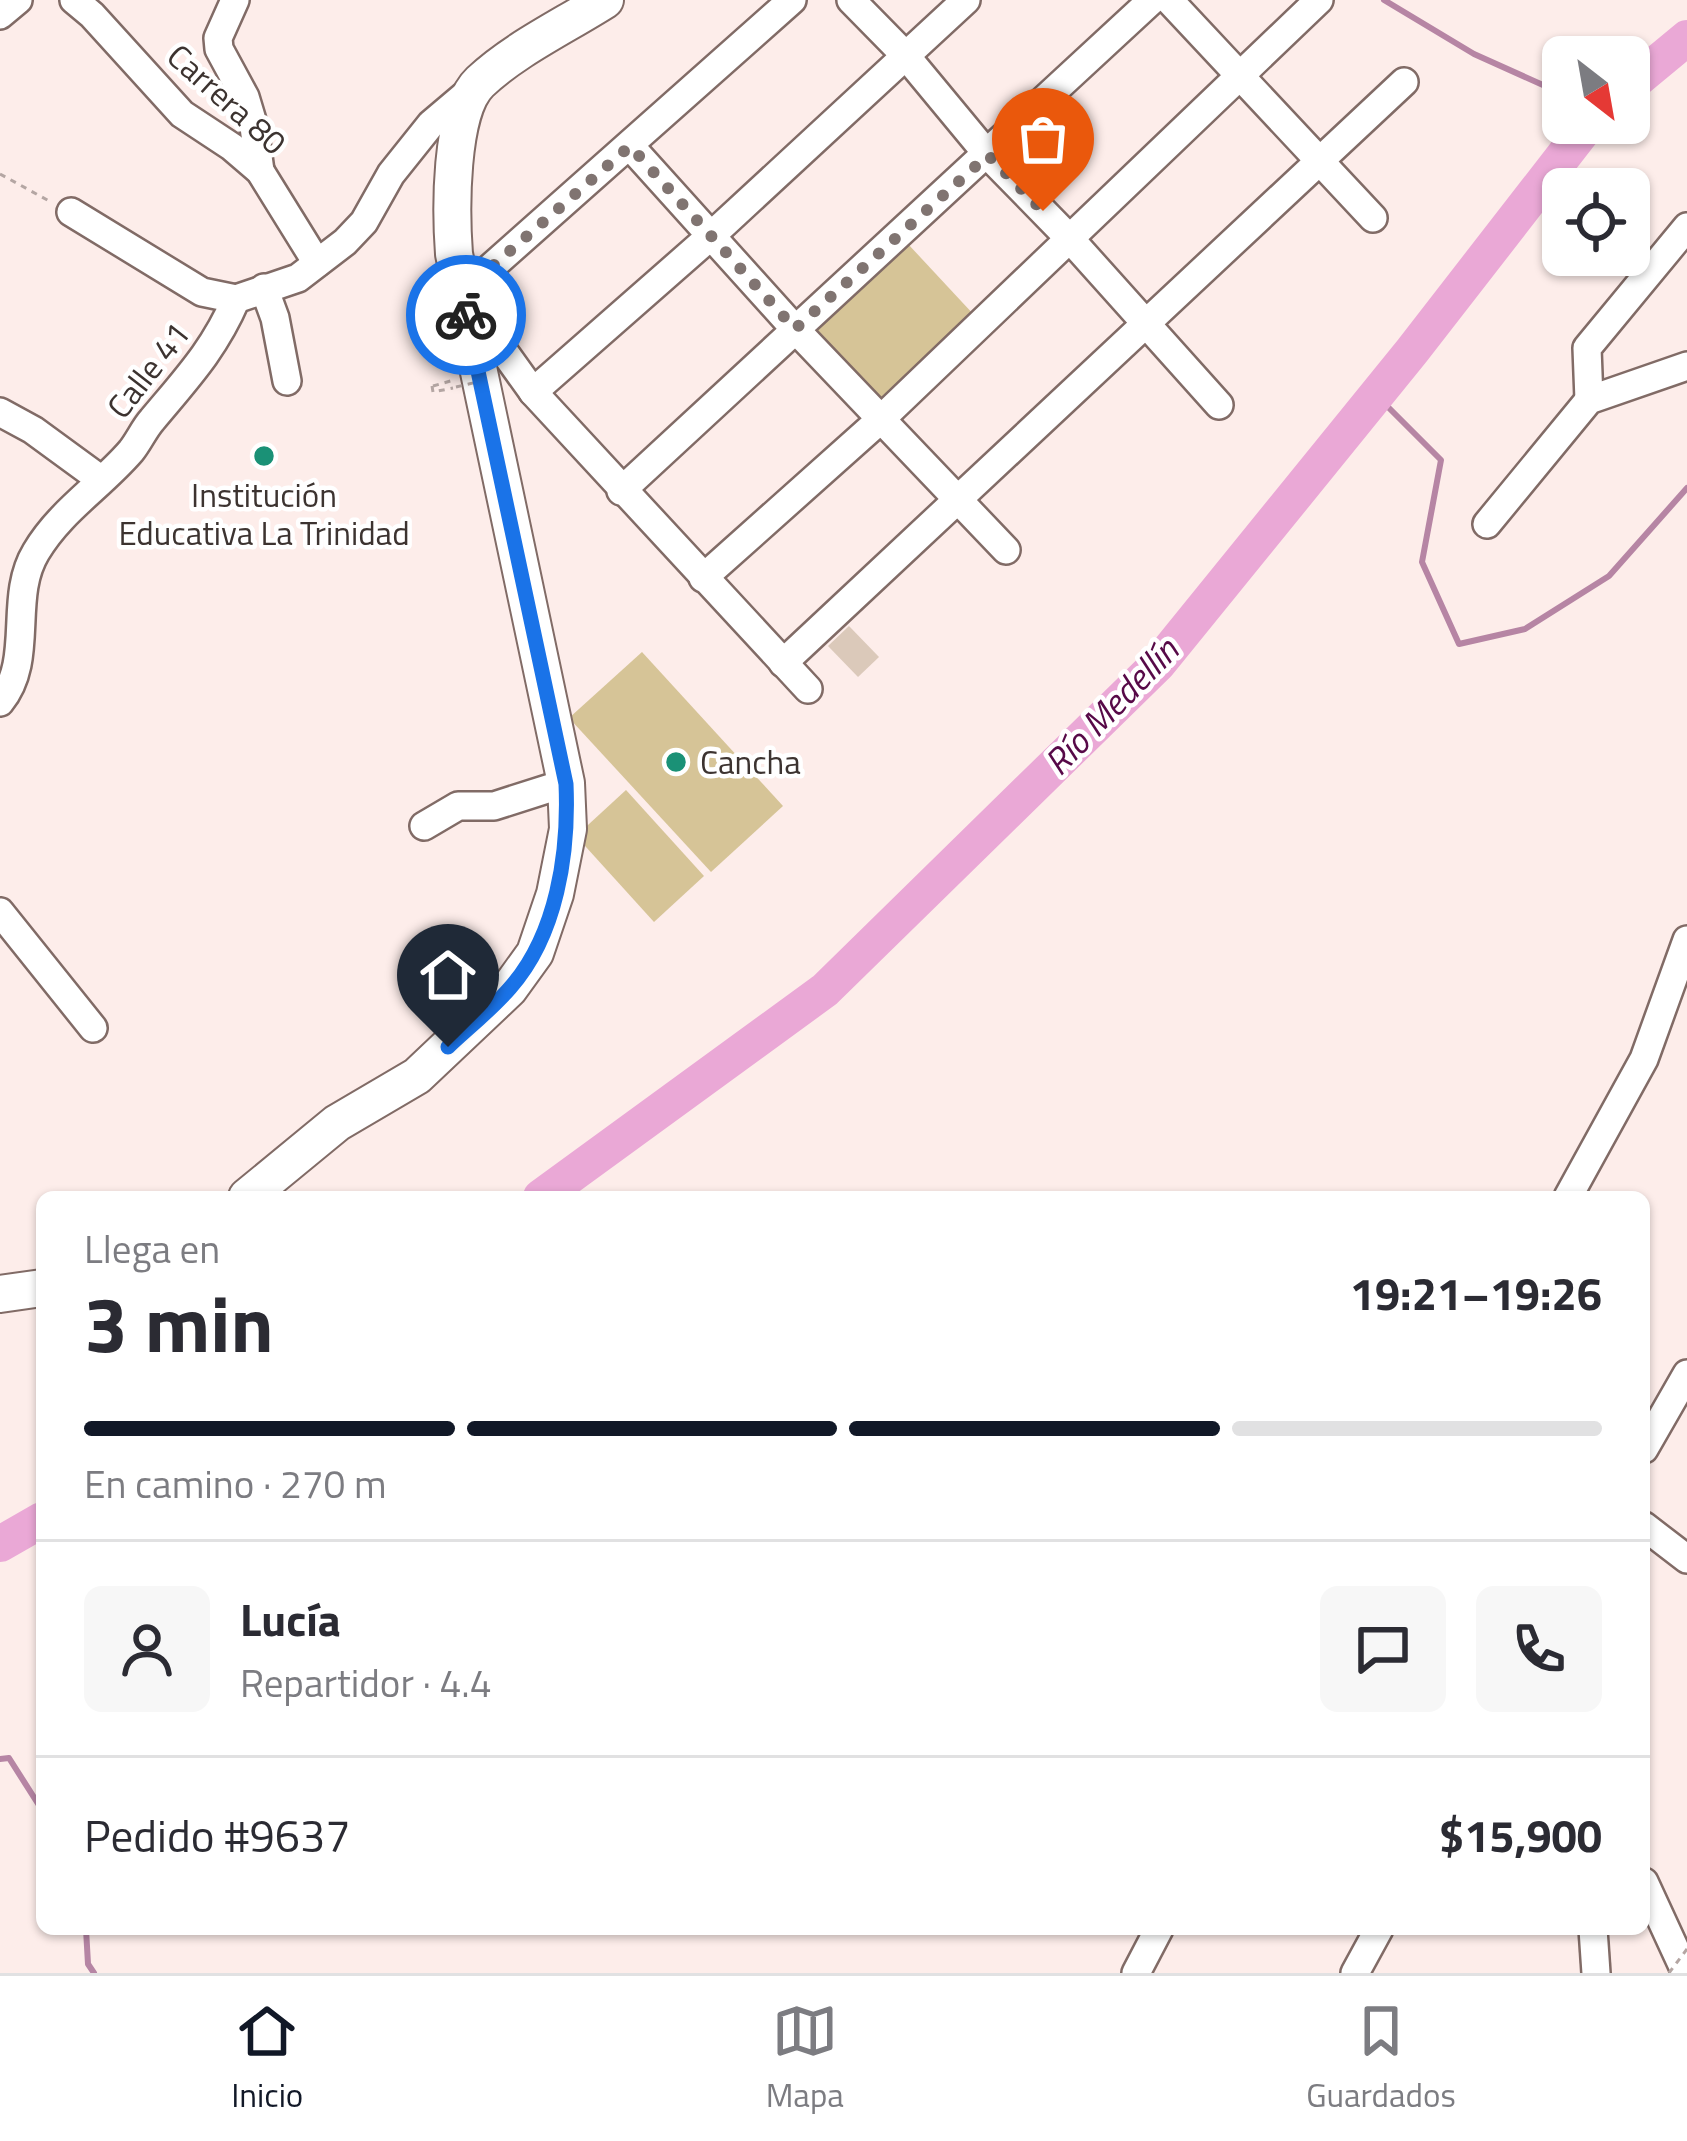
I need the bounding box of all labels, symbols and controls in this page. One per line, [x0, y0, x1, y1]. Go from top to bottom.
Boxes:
street label: Carrera 80 [156, 32, 298, 166]
north arrow [1542, 36, 1650, 144]
map controls [1542, 36, 1650, 276]
pin [992, 88, 1094, 211]
icon: bag [1010, 106, 1076, 172]
button: locate [1542, 168, 1650, 276]
courier [406, 255, 526, 375]
icon: bike [433, 282, 499, 348]
street label: Calle 41 [94, 311, 202, 429]
marker: Institución Educativa La Trinidad [251, 443, 277, 469]
place label: Institución Educativa La Trinidad [118, 470, 410, 558]
water label: Río Medellín [1031, 623, 1191, 787]
place label: Cancha [700, 737, 801, 787]
marker: Cancha [663, 749, 689, 775]
pin [397, 924, 499, 1047]
icon: home [415, 942, 481, 1008]
text: Llega en [84, 1219, 220, 1278]
text: 19:21–19:26 [1350, 1259, 1602, 1327]
text: 3 min [84, 1264, 274, 1382]
text: En camino · 270 m [84, 1454, 387, 1513]
text: Lucía [240, 1585, 341, 1653]
button: person [84, 1586, 210, 1712]
button: chat [1320, 1586, 1446, 1712]
button: phone [1476, 1586, 1602, 1712]
text: Repartidor · 4.4 [240, 1653, 492, 1712]
text: Pedido #9637 [84, 1801, 350, 1869]
text: $15,900 [1439, 1801, 1602, 1869]
tab: Inicio [231, 1998, 303, 2120]
tab: Mapa [766, 1998, 844, 2120]
tab: Guardados [1306, 1998, 1456, 2120]

